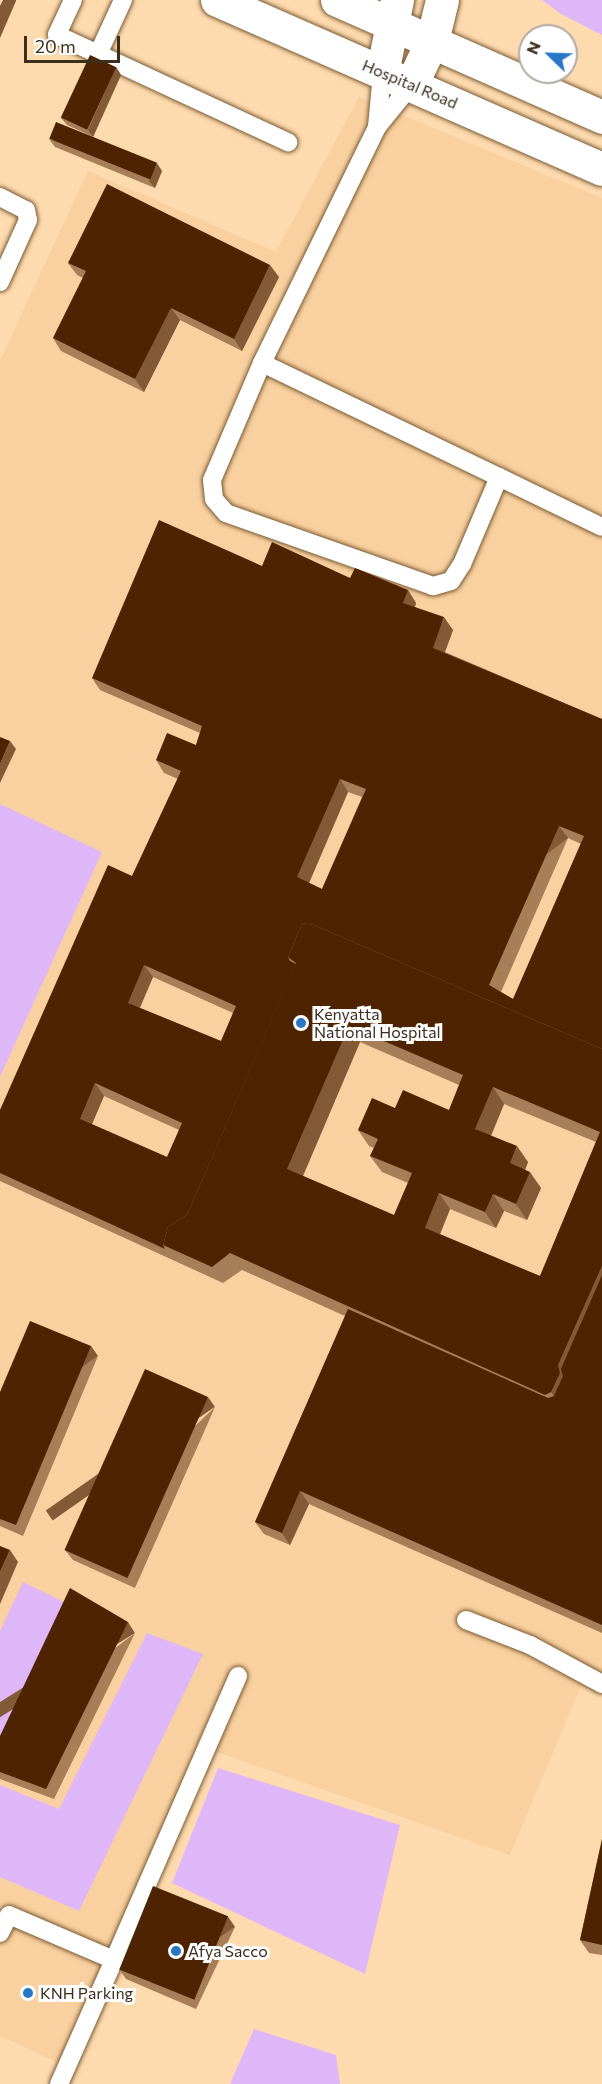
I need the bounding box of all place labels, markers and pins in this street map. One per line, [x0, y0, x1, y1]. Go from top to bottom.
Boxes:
place label: Kenyatta National Hospital [314, 1004, 441, 1042]
marker: Kenyatta National Hospital [292, 1014, 310, 1032]
place label: Afya Sacco [188, 1941, 268, 1961]
marker: Afya Sacco [169, 1944, 183, 1958]
place label: KNH Parking [40, 1983, 133, 2003]
marker: KNH Parking [21, 1986, 35, 2000]

